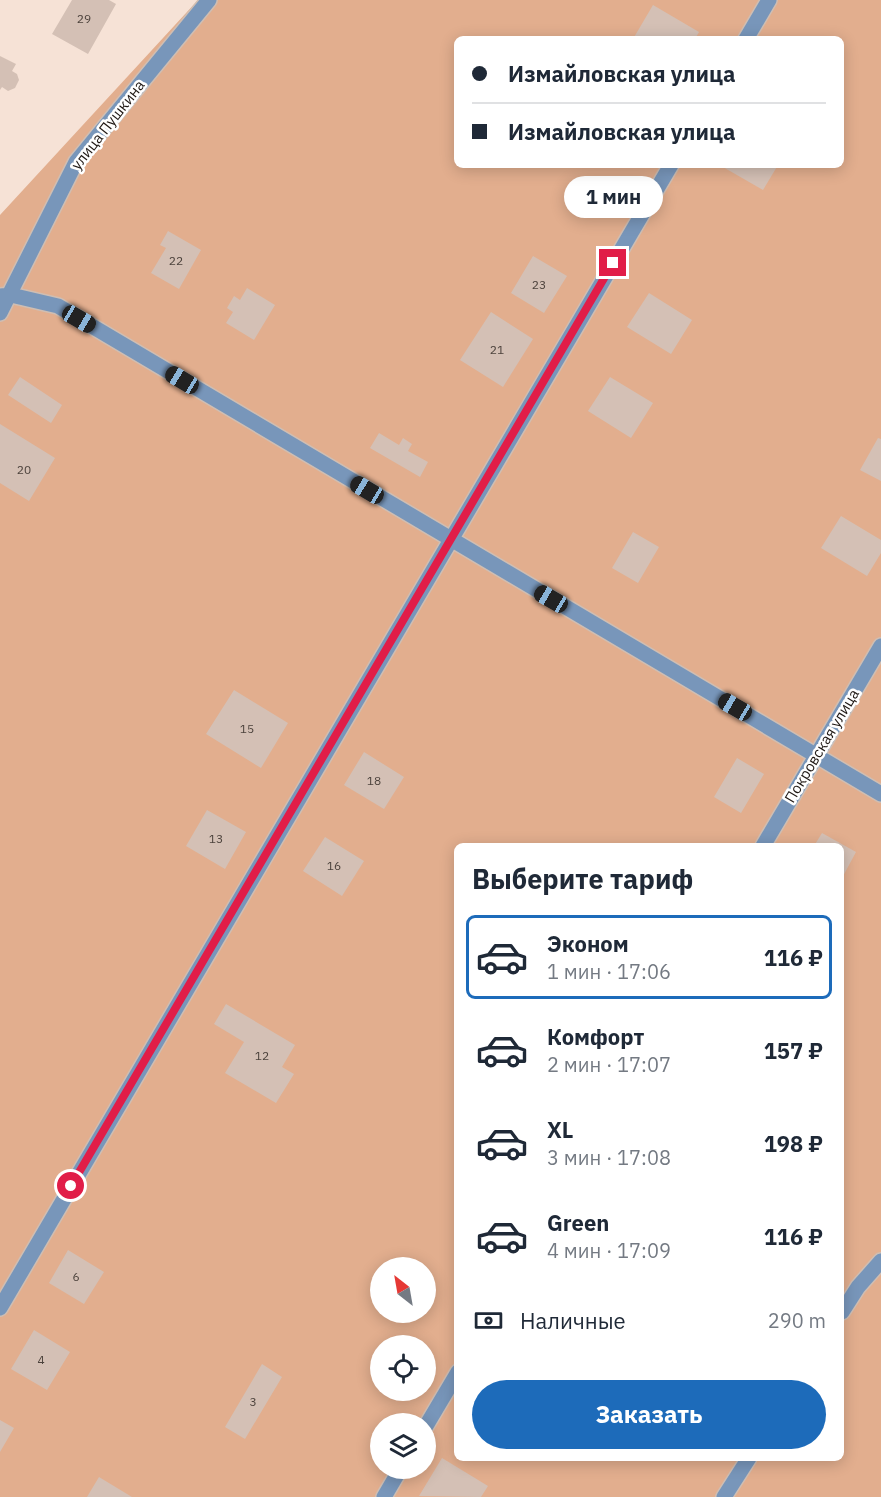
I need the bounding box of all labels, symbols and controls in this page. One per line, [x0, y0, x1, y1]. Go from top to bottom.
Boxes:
house number: 29 [77, 11, 91, 26]
text: Измайловская улица [508, 59, 735, 88]
street label: улица Пушкина [67, 76, 149, 173]
text: Измайловская улица [508, 117, 735, 146]
callout: 1 мин [564, 176, 662, 218]
text: 1 мин [586, 183, 641, 210]
route end [599, 249, 626, 276]
house number: 22 [169, 253, 183, 268]
house number: 23 [532, 277, 546, 292]
car [59, 302, 99, 336]
house number: 21 [490, 342, 504, 357]
car [162, 363, 202, 397]
house number: 20 [17, 462, 31, 477]
car [347, 473, 387, 507]
car [531, 582, 571, 616]
street label: Покровская улица [780, 685, 863, 806]
car [715, 690, 755, 724]
house number: 15 [240, 721, 254, 736]
house number: 18 [367, 773, 381, 788]
house number: 13 [209, 831, 223, 846]
house number: 16 [327, 858, 341, 873]
text: Выберите тариф [472, 861, 693, 896]
text: Эконом [547, 929, 629, 958]
icon: car [475, 930, 529, 984]
text: 116 ₽ [764, 943, 823, 972]
text: 1 мин · 17:06 [547, 958, 671, 985]
text: Комфорт [547, 1022, 644, 1051]
icon: car [475, 1023, 529, 1077]
text: 157 ₽ [764, 1036, 823, 1065]
house number: 12 [255, 1048, 269, 1063]
text: 2 мин · 17:07 [547, 1051, 671, 1078]
text: XL [547, 1115, 573, 1144]
icon: car [475, 1116, 529, 1170]
text: 198 ₽ [764, 1129, 823, 1158]
text: 3 мин · 17:08 [547, 1144, 671, 1171]
route start [57, 1172, 84, 1199]
text: Green [547, 1208, 609, 1237]
icon: car [475, 1209, 529, 1263]
text: 116 ₽ [764, 1222, 823, 1251]
text: 4 мин · 17:09 [547, 1237, 671, 1264]
north arrow [370, 1257, 436, 1323]
map controls [370, 1257, 436, 1479]
house number: 6 [72, 1269, 80, 1284]
icon: cash [472, 1304, 505, 1337]
text: Наличные [520, 1306, 626, 1335]
text: 290 m [768, 1307, 826, 1334]
button: locate [370, 1335, 436, 1401]
house number: 4 [37, 1352, 45, 1367]
button: Заказать [472, 1380, 826, 1449]
house number: 3 [249, 1394, 257, 1409]
button: layers [370, 1413, 436, 1479]

